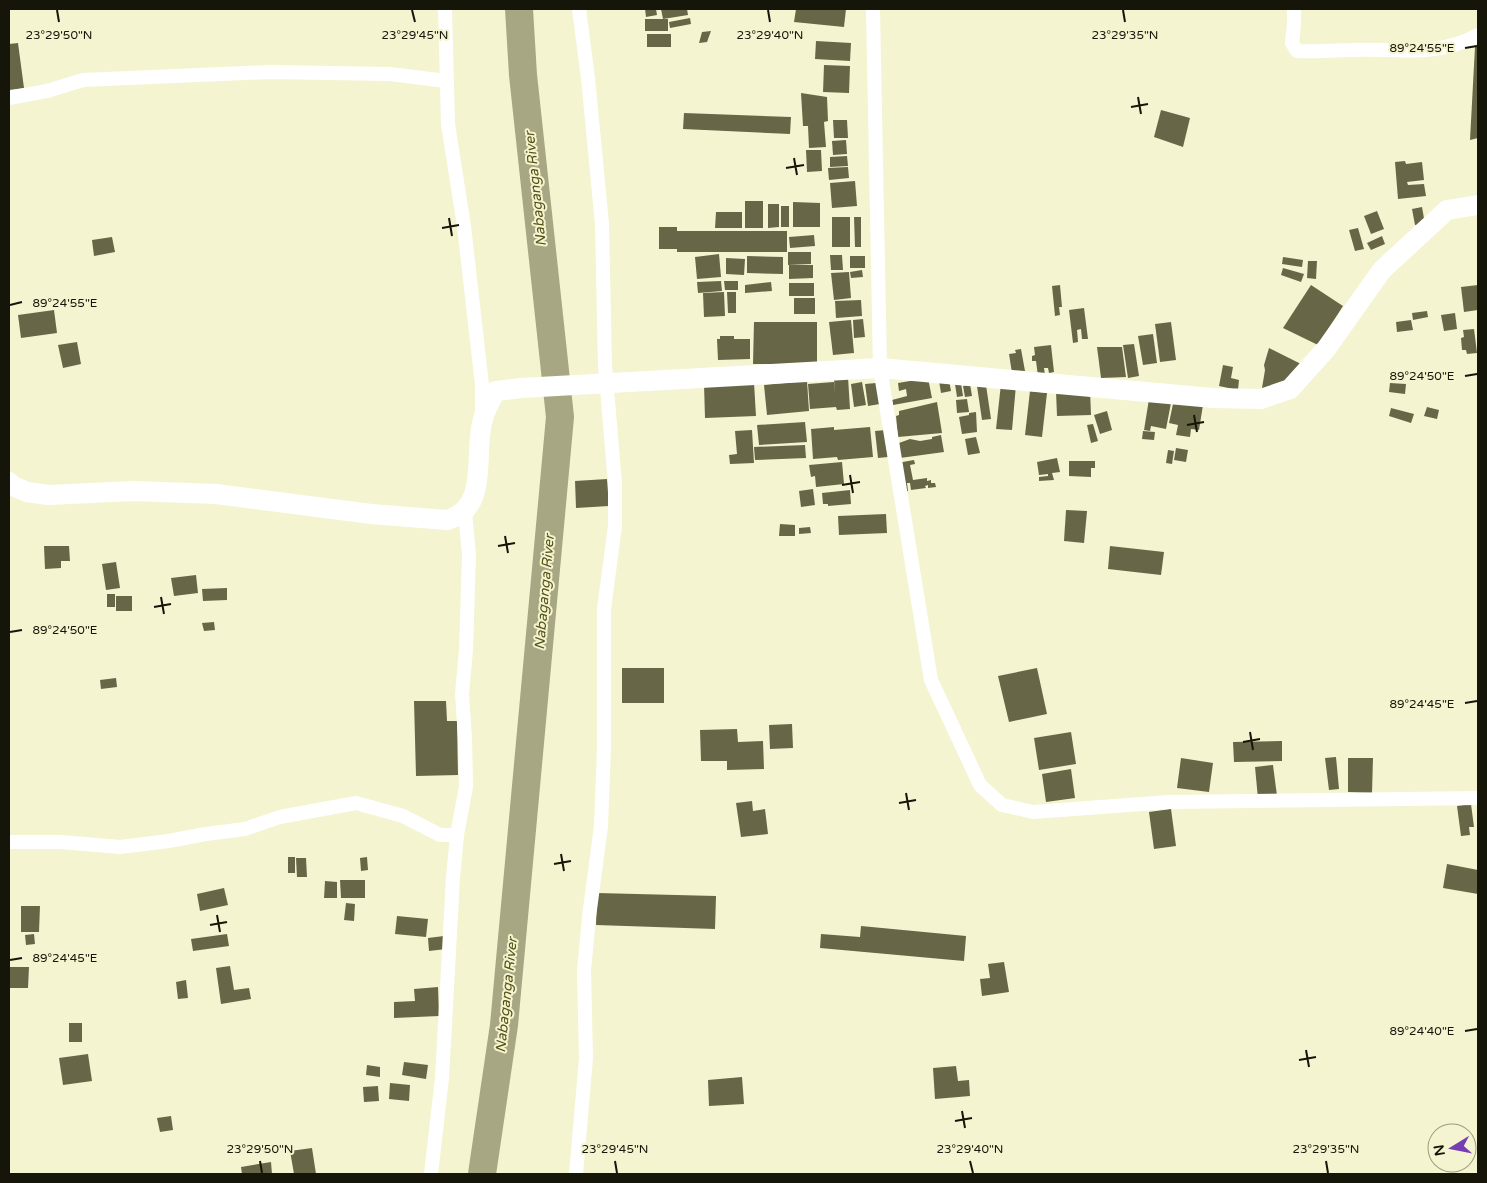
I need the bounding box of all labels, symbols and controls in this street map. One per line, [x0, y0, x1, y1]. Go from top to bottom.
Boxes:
text: 23°29'50"N [26, 28, 93, 42]
text: 23°29'45"N [382, 28, 449, 42]
text: 23°29'40"N [737, 28, 804, 42]
text: 23°29'35"N [1092, 28, 1159, 42]
text: 89°24'55"E [1389, 41, 1455, 55]
water label: Nabaganga River [521, 129, 550, 247]
text: 89°24'55"E [32, 296, 98, 310]
text: 89°24'50"E [1389, 369, 1455, 383]
water label: Nabaganga River [531, 532, 558, 650]
text: 89°24'50"E [32, 623, 98, 637]
text: 89°24'45"E [1389, 697, 1455, 711]
water label: Nabaganga River [492, 935, 521, 1053]
text: 89°24'45"E [32, 951, 98, 965]
text: 89°24'40"E [1389, 1024, 1455, 1038]
north arrow [1427, 1123, 1477, 1173]
text: 23°29'50"N [227, 1142, 294, 1156]
text: 23°29'45"N [582, 1142, 649, 1156]
text: 23°29'40"N [937, 1142, 1004, 1156]
text: 23°29'35"N [1293, 1142, 1360, 1156]
text: N [1430, 1143, 1449, 1157]

